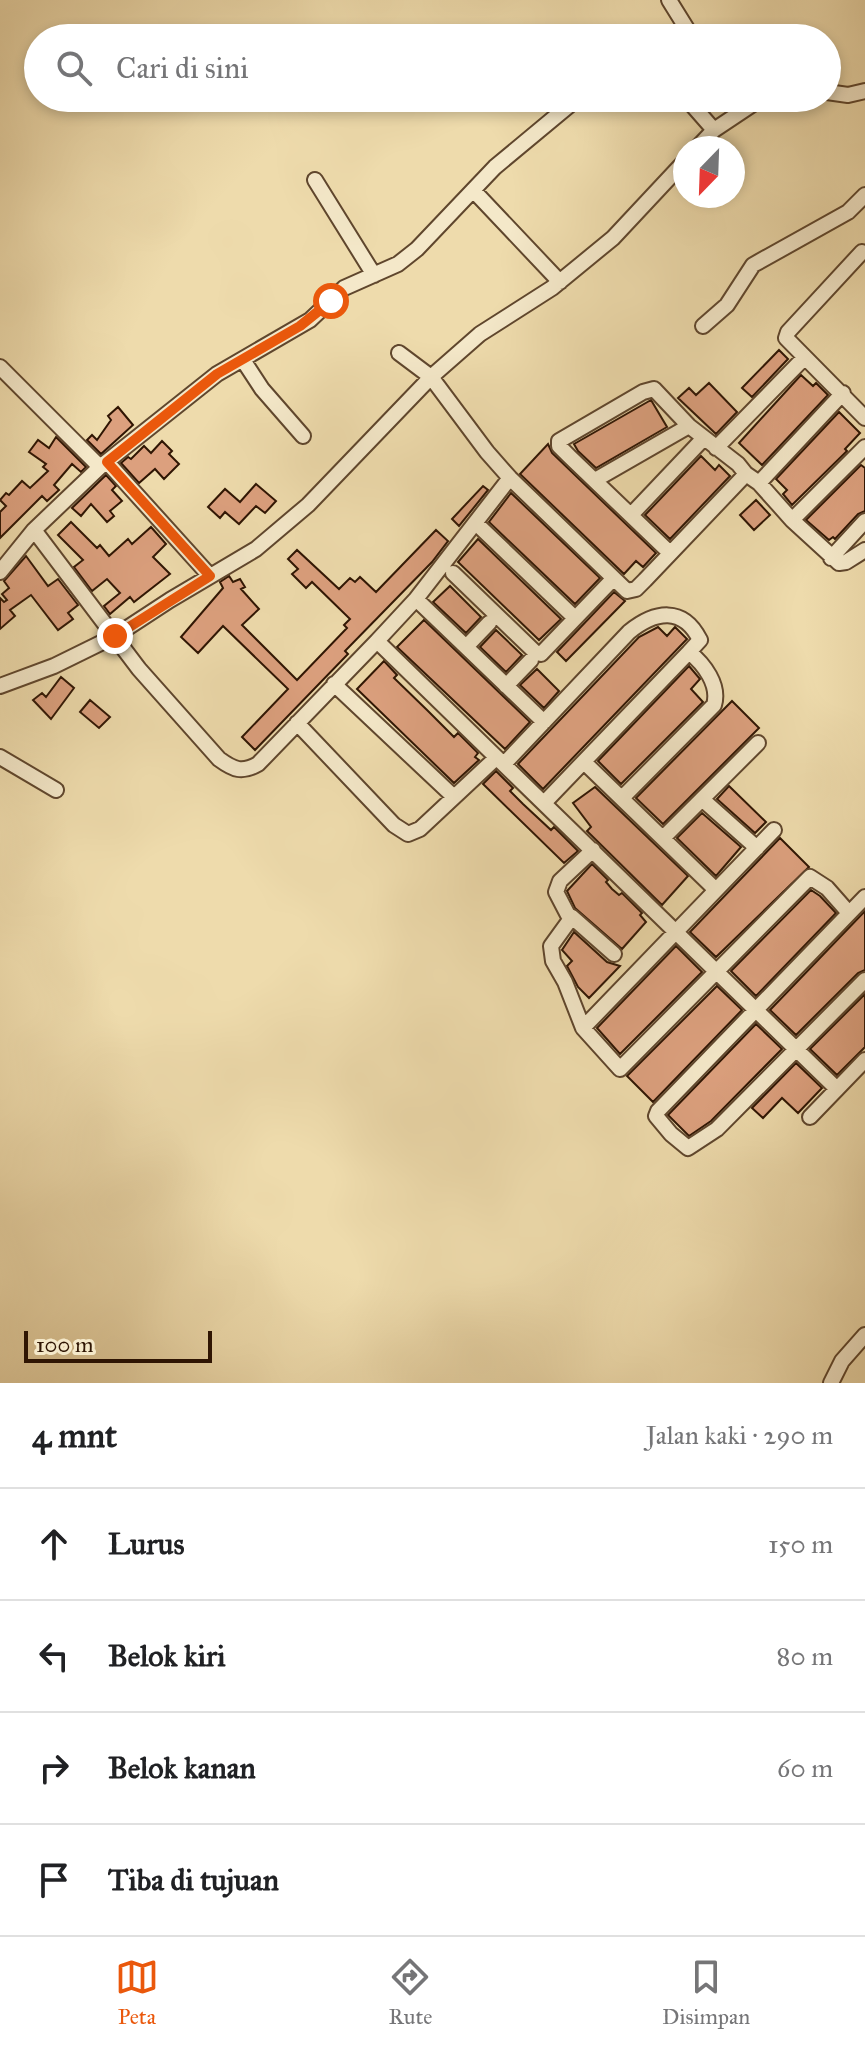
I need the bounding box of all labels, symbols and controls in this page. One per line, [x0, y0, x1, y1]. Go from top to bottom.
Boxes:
search box [24, 24, 841, 112]
icon: search [52, 46, 96, 90]
text: Cari di sini [116, 50, 249, 86]
north arrow [673, 136, 745, 208]
route start [313, 283, 349, 319]
route end [97, 618, 133, 654]
scale bar [24, 1327, 212, 1363]
text: 100 m [36, 1331, 93, 1358]
text: 4 mnt [32, 1415, 117, 1456]
text: Jalan kaki · 290 m [646, 1419, 833, 1451]
icon: ahead [32, 1522, 76, 1566]
text: Lurus [108, 1526, 184, 1562]
text: 150 m [768, 1528, 833, 1560]
icon: left [32, 1634, 76, 1678]
text: Belok kiri [108, 1638, 226, 1674]
text: 80 m [777, 1640, 833, 1672]
icon: right [32, 1746, 76, 1790]
text: Belok kanan [108, 1750, 256, 1786]
text: 60 m [777, 1752, 833, 1784]
icon: arrive [32, 1858, 76, 1902]
text: Tiba di tujuan [108, 1862, 279, 1898]
tab: Peta [115, 1955, 159, 2030]
tab: Rute [388, 1955, 432, 2030]
tab: Disimpan [662, 1955, 750, 2030]

